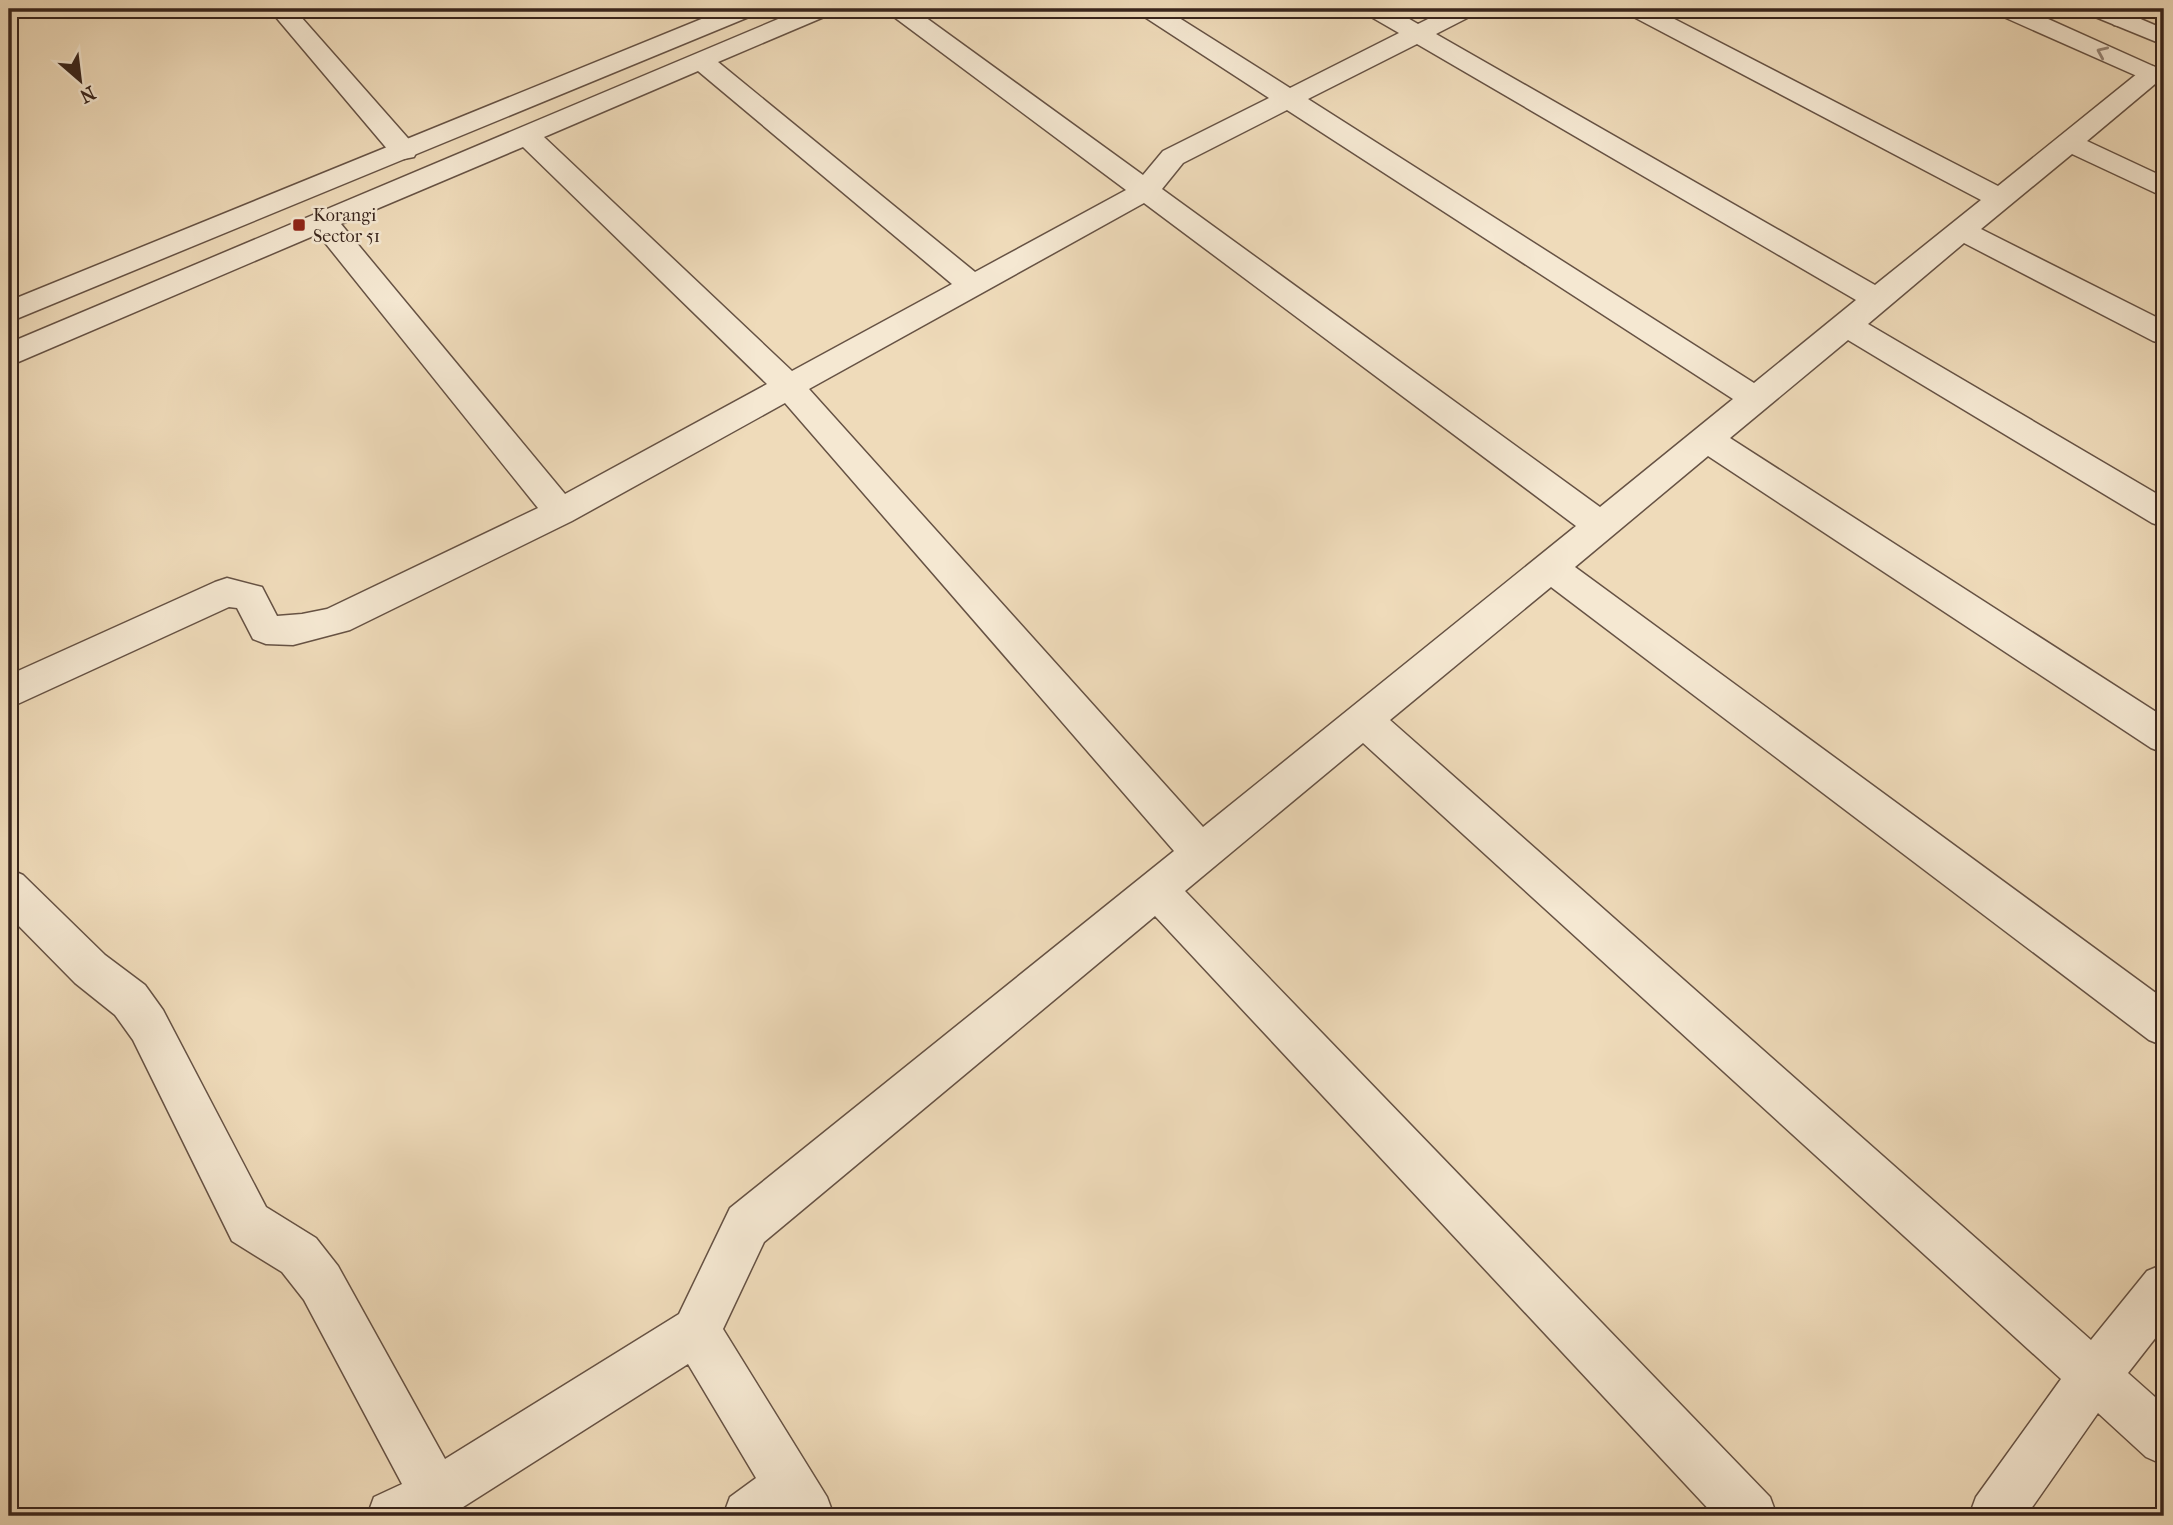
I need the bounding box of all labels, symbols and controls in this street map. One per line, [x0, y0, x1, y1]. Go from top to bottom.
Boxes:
north arrow [46, 46, 116, 116]
one-way arrow [2097, 46, 2109, 60]
text: N [75, 81, 99, 107]
place label: Korangi Sector 51 [313, 205, 380, 247]
marker: Korangi Sector 51 [291, 217, 307, 233]

